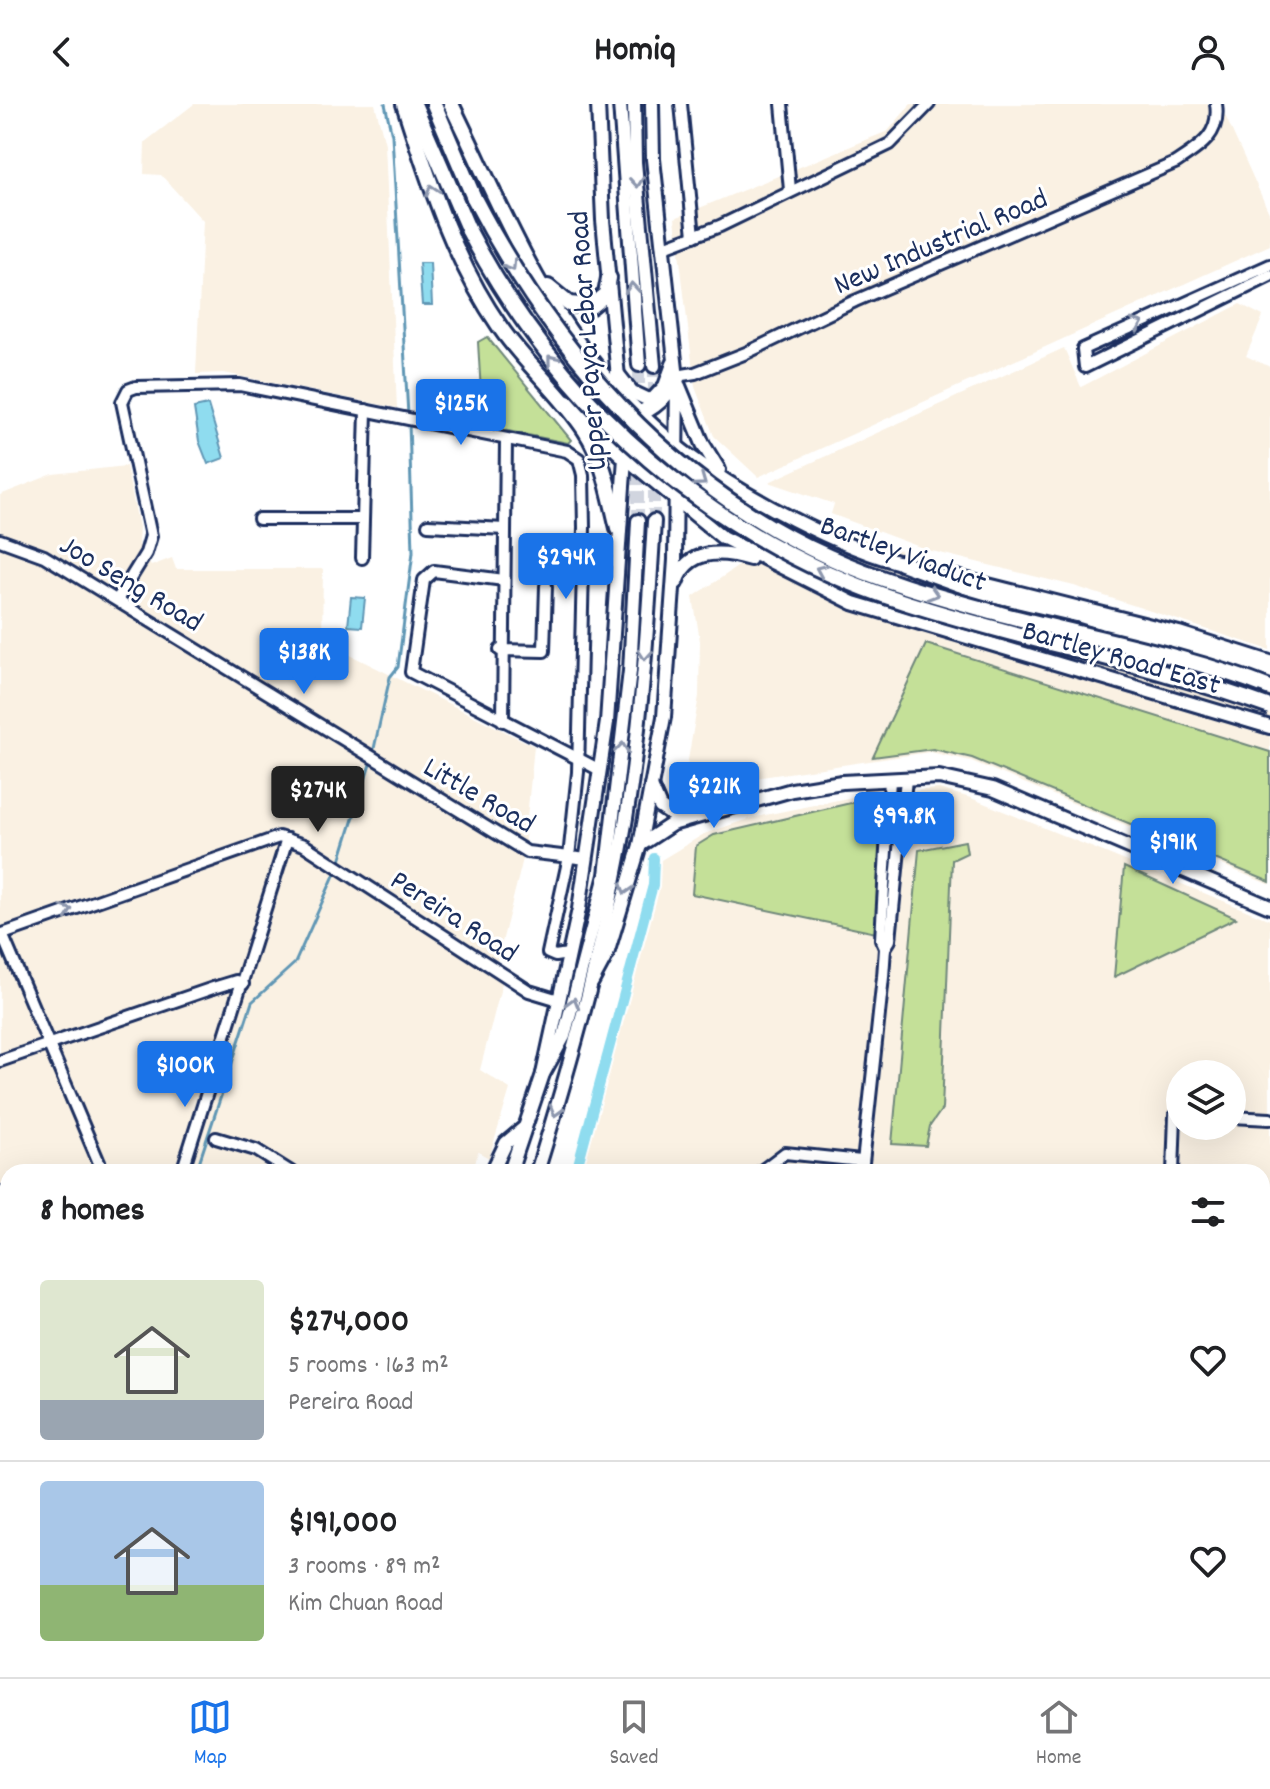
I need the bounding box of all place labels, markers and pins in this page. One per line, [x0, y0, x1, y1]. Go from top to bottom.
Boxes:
pin: $125K [405, 379, 517, 447]
pin: $294K [510, 533, 622, 601]
pin: $138K [248, 628, 360, 696]
pin: $221K [658, 762, 770, 830]
pin: $274K [262, 766, 374, 834]
pin: $99.8K [839, 792, 969, 860]
pin: $191K [1117, 818, 1229, 886]
pin: $100K [129, 1041, 241, 1109]

